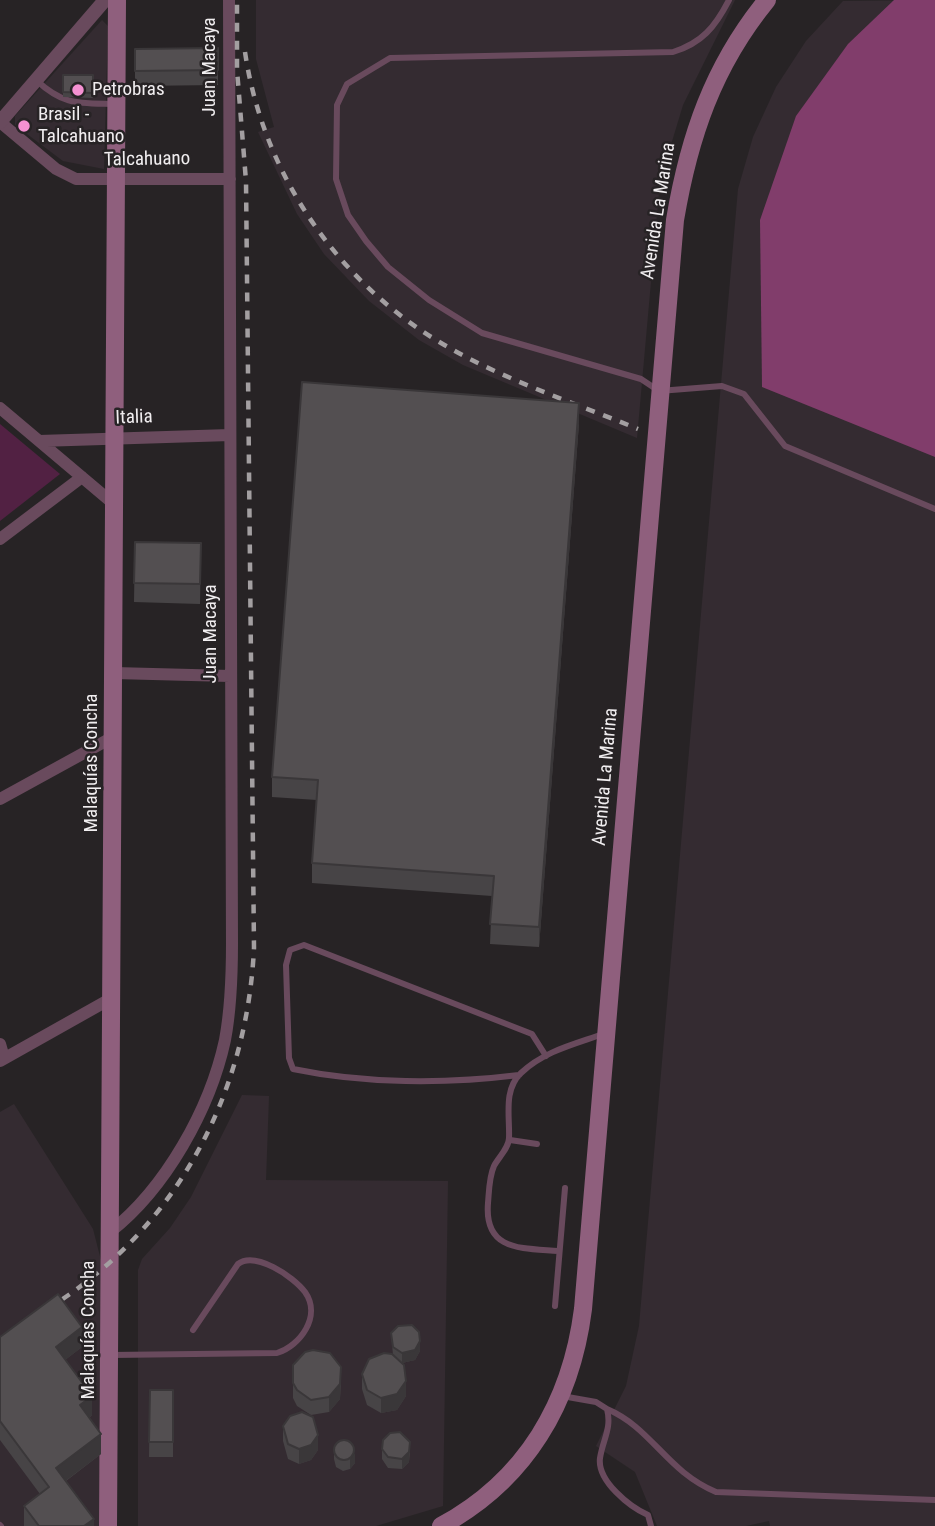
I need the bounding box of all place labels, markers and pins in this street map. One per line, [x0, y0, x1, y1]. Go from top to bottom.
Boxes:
place label: Petrobras [92, 79, 165, 101]
marker: Petrobras [70, 82, 86, 98]
place label: Brasil - Talcahuano [38, 104, 124, 148]
marker: Brasil - Talcahuano [16, 118, 32, 134]

